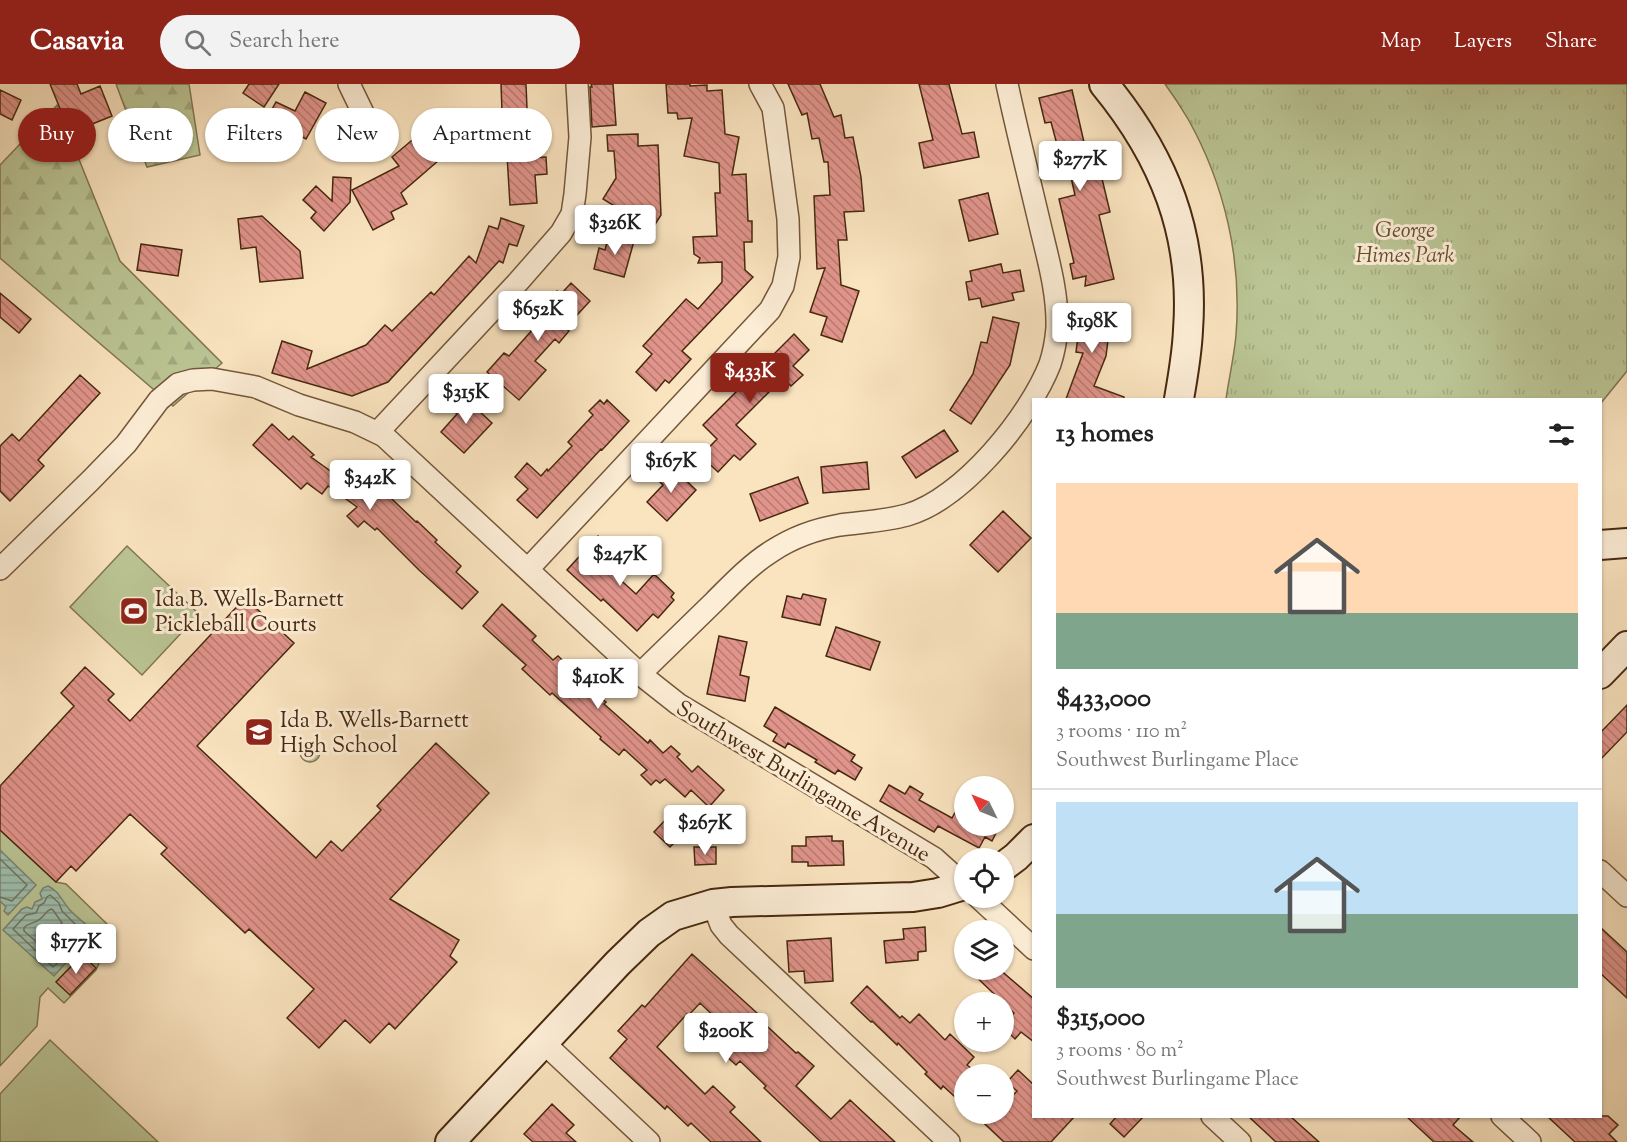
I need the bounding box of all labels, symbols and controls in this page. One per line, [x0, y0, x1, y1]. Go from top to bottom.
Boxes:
search box [160, 15, 580, 69]
text: Casavia [30, 22, 124, 62]
icon: search [181, 26, 214, 59]
text: Search here [229, 26, 339, 58]
text: Map [1381, 27, 1421, 57]
text: Layers [1454, 27, 1512, 57]
text: Share [1545, 27, 1597, 57]
chip: Buy [18, 108, 96, 162]
chip: Rent [108, 108, 193, 162]
chip: Filters [205, 108, 303, 162]
chip: New [315, 108, 399, 162]
chip: Apartment [411, 108, 552, 162]
pin: $277K [1038, 141, 1122, 192]
text: $277K [1053, 146, 1107, 175]
pin: $326K [573, 205, 657, 256]
text: $326K [589, 210, 641, 239]
park label: George Himes Park [1356, 216, 1454, 273]
pin: $652K [496, 291, 580, 342]
text: $652K [512, 296, 564, 325]
pin: $198K [1050, 303, 1134, 354]
text: $198K [1066, 308, 1118, 337]
pin: $433K [708, 353, 792, 404]
text: $433K [724, 358, 776, 387]
pin: $315K [424, 374, 508, 425]
text: $315K [443, 379, 489, 408]
text: 13 homes [1056, 416, 1154, 453]
icon: filters [1545, 418, 1578, 451]
pin: $167K [629, 443, 713, 494]
text: $167K [645, 448, 697, 477]
pin: $342K [328, 460, 412, 511]
text: $342K [344, 465, 396, 494]
icon: home [1263, 522, 1371, 630]
pin: $247K [578, 536, 662, 587]
text: $247K [593, 541, 647, 570]
place label: Ida B. Wells-Barnett Pickleball Courts [155, 585, 344, 642]
sports icon: Ida B. Wells-Barnett Pickleball Courts [118, 595, 150, 627]
pin: $410K [556, 659, 640, 710]
text: $410K [572, 664, 624, 693]
text: $433,000 [1056, 681, 1151, 718]
street label: Southwest Burlingame Avenue [669, 694, 936, 872]
place label: Ida B. Wells-Barnett High School [280, 706, 469, 763]
school or university icon: Ida B. Wells-Barnett High School [243, 716, 275, 748]
text: 3 rooms · 110 m² [1056, 718, 1187, 747]
text: Southwest Burlingame Place [1056, 747, 1299, 776]
north arrow [954, 776, 1014, 836]
map controls [954, 776, 1014, 1124]
pin: $267K [663, 805, 747, 856]
text: $267K [678, 810, 732, 839]
icon: home [1263, 841, 1371, 949]
button: locate [954, 848, 1014, 908]
button: layers [954, 920, 1014, 980]
pin: $177K [34, 924, 118, 975]
text: $177K [50, 929, 102, 958]
button: + [954, 992, 1014, 1052]
text: $315,000 [1056, 1000, 1145, 1037]
pin: $200K [684, 1013, 768, 1064]
text: $200K [698, 1018, 754, 1047]
text: 3 rooms · 80 m² [1056, 1037, 1184, 1066]
button: − [954, 1064, 1014, 1124]
text: Southwest Burlingame Place [1056, 1066, 1299, 1095]

